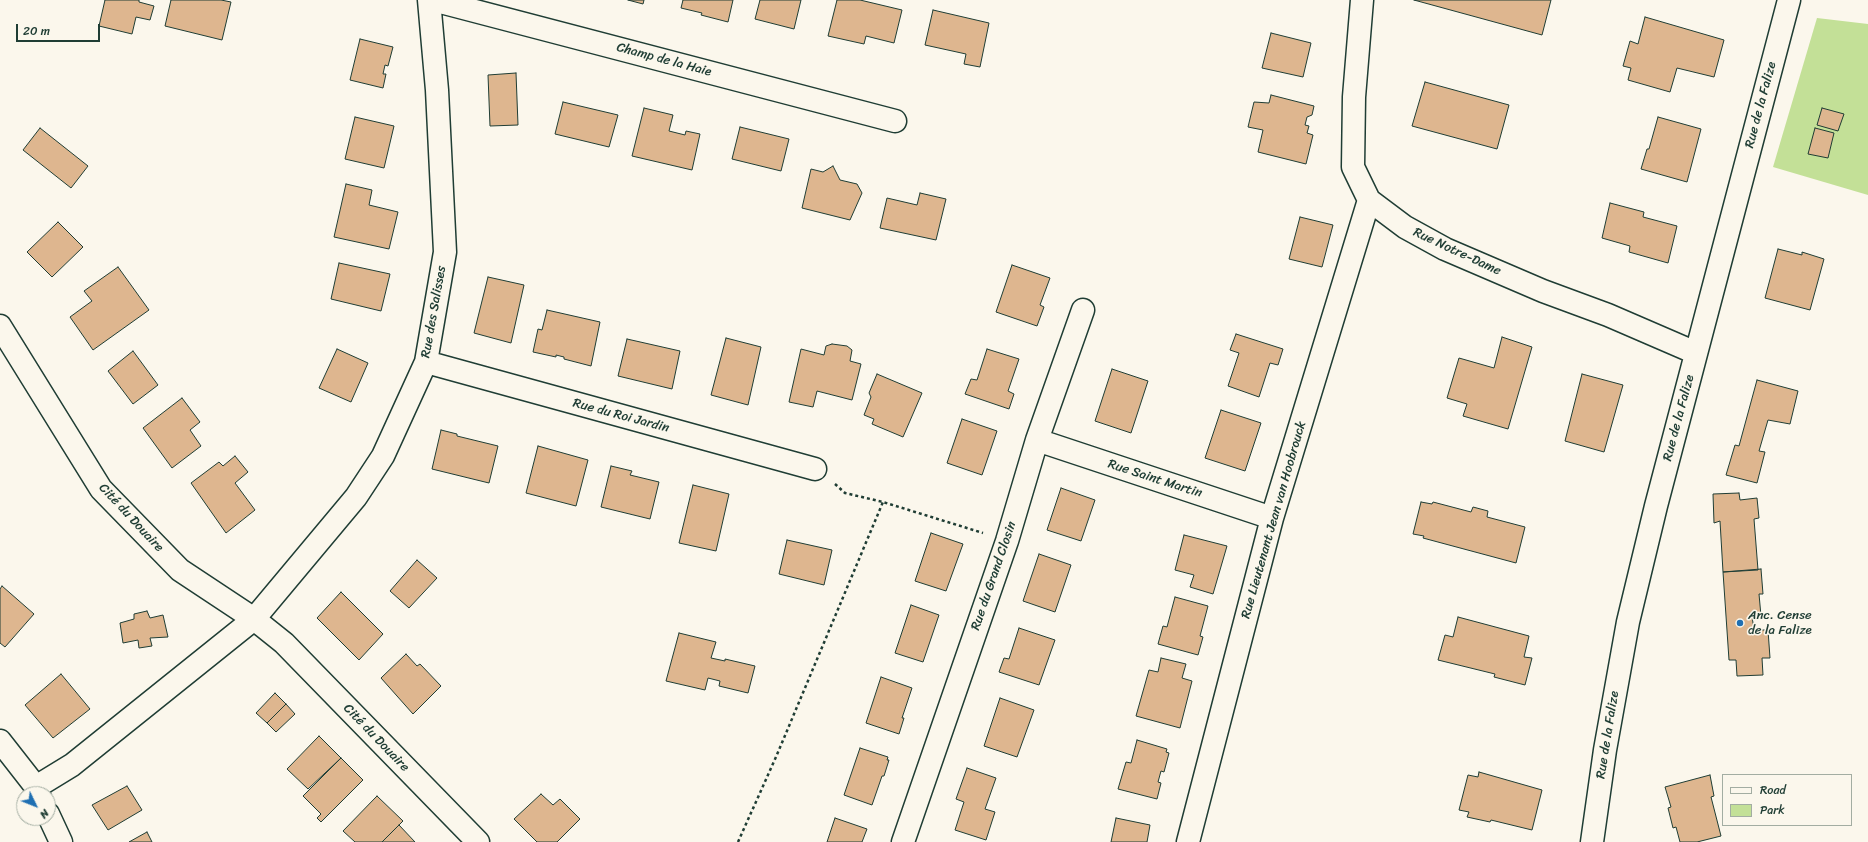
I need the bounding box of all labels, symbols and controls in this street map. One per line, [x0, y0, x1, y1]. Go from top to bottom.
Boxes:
scale bar [18, 16, 102, 42]
text: 20 m [23, 20, 50, 42]
street label: Champ de la Haie [615, 40, 713, 80]
street label: Rue de la Falize [1742, 60, 1780, 150]
street label: Rue Notre-Dame [1411, 225, 1503, 279]
street label: Rue des Salisses [418, 265, 450, 359]
street label: Rue de la Falize [1660, 373, 1698, 463]
street label: Rue du Roi Jardin [571, 396, 671, 436]
street label: Rue Lieutenant Jean van Hoobrouck [1238, 420, 1310, 620]
street label: Rue Saint Martin [1106, 456, 1204, 502]
street label: Cité du Douaire [95, 480, 167, 556]
street label: Rue du Grand Closin [968, 519, 1020, 633]
place label: Anc. Cense de la Falize [1748, 608, 1812, 639]
marker: Anc. Cense de la Falize [1735, 618, 1745, 628]
street label: Rue de la Falize [1593, 690, 1623, 780]
street label: Cité du Douaire [340, 701, 412, 775]
legend [1722, 774, 1852, 826]
text: Road [1760, 779, 1786, 801]
north arrow [16, 786, 56, 826]
text: Park [1760, 799, 1785, 821]
text: N [35, 805, 54, 823]

